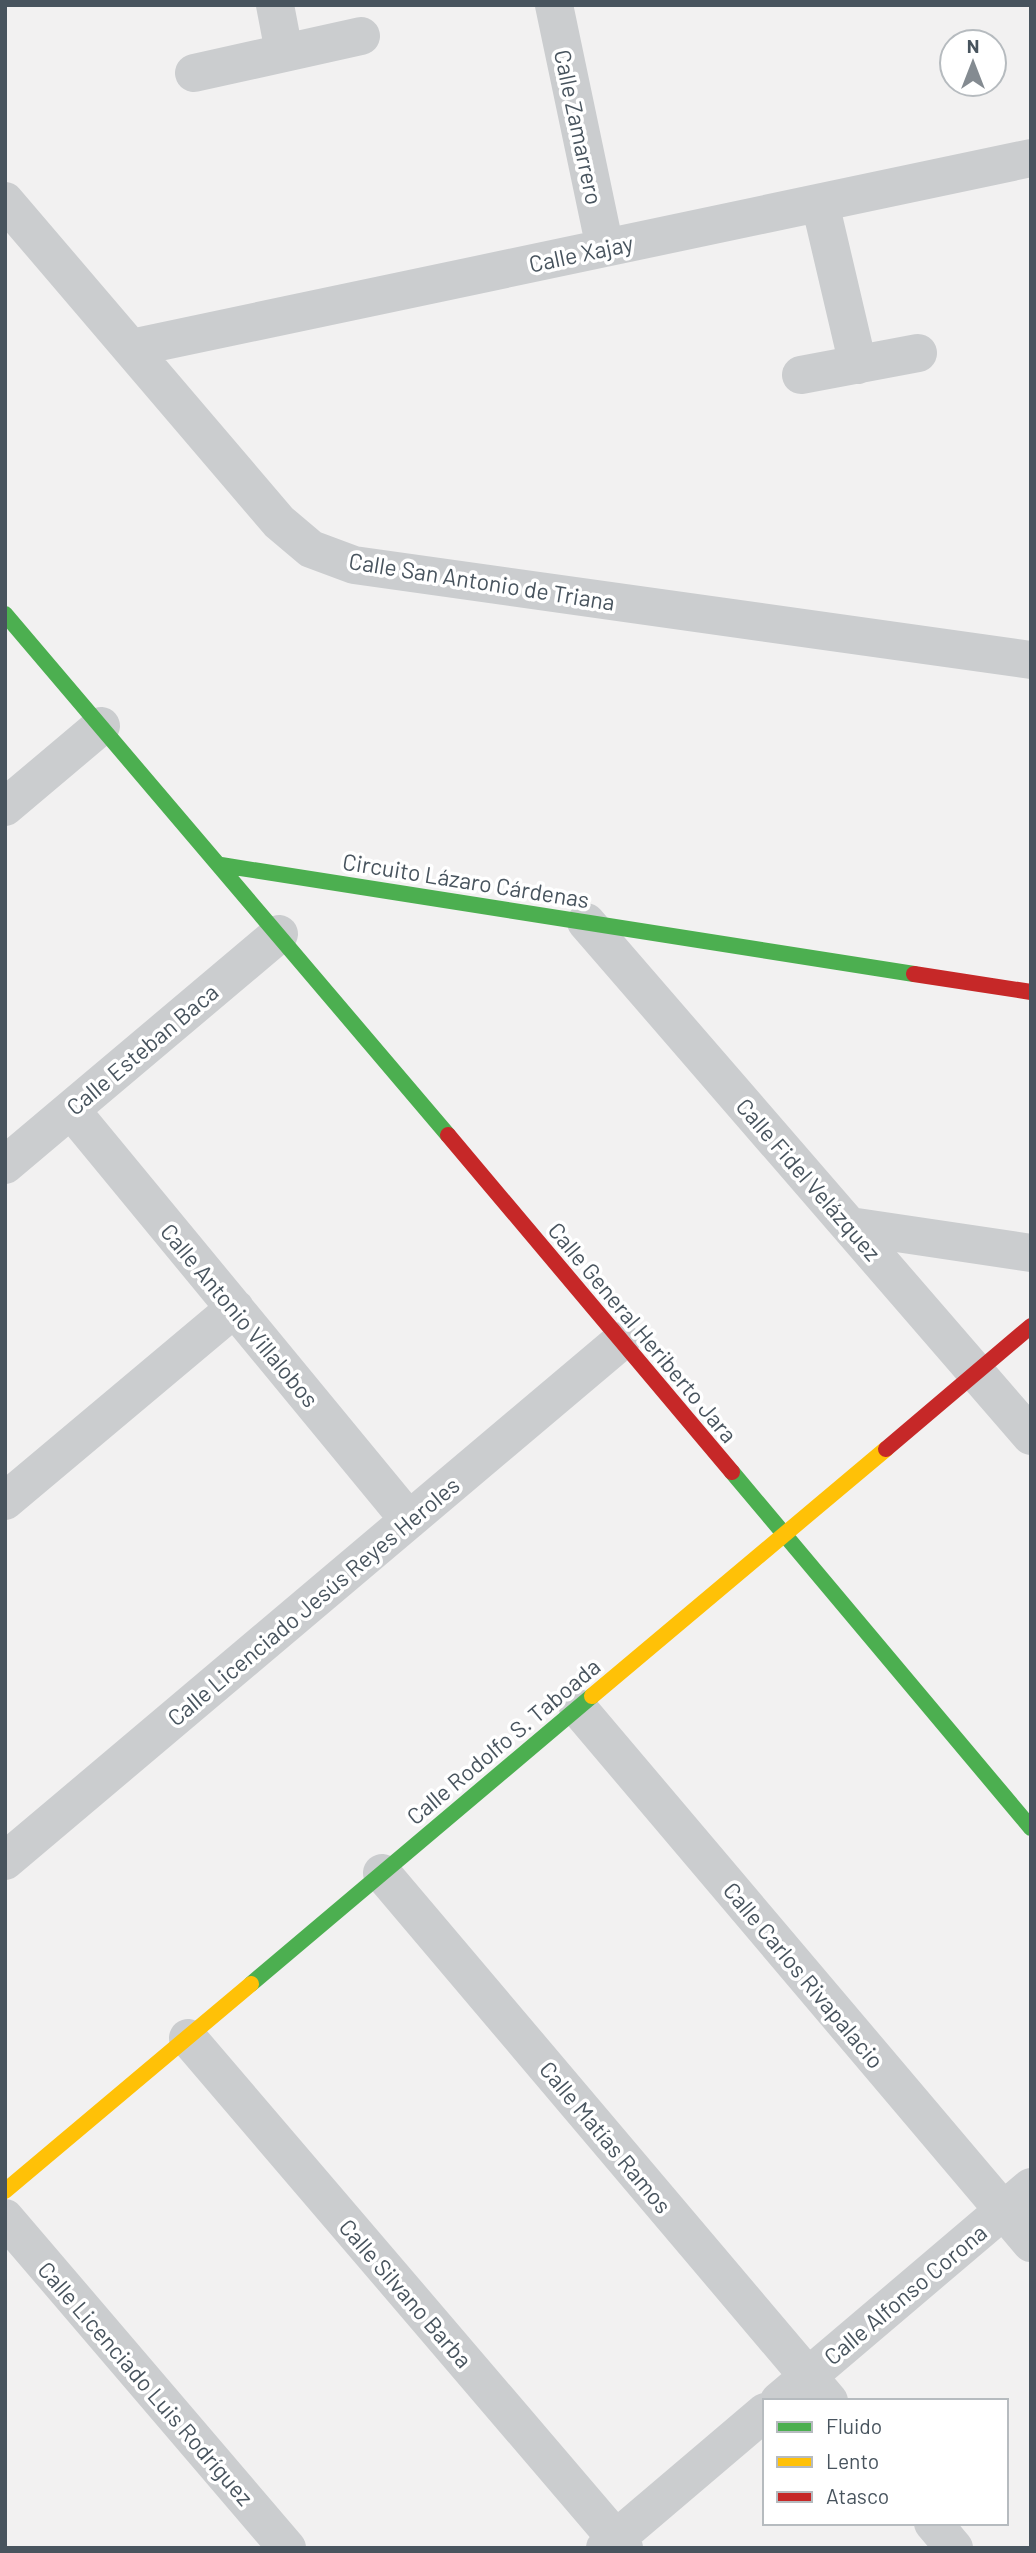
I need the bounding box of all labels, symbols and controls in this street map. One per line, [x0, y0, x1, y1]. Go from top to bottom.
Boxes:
north arrow [938, 28, 1008, 98]
text: N [967, 34, 979, 57]
street label: Calle Zamarrero [549, 47, 609, 207]
street label: Calle Xajay [526, 228, 636, 278]
street label: Calle San Antonio de Triana [347, 546, 617, 616]
street label: Circuito Lázaro Cárdenas [341, 847, 591, 913]
street label: Calle Esteban Baca [60, 977, 224, 1121]
street label: Calle Fidel Velázquez [731, 1092, 887, 1266]
street label: Calle General Heriberto Jara [543, 1216, 743, 1448]
street label: Calle Antonio Villalobos [155, 1218, 325, 1412]
street label: Calle Licenciado Jesús Reyes Heroles [161, 1471, 465, 1731]
street label: Calle Rodolfo S. Taboada [401, 1652, 605, 1830]
street label: Calle Carlos Rivapalacio [718, 1876, 890, 2074]
street label: Calle Matías Ramos [534, 2055, 678, 2219]
street label: Calle Silvano Barba [334, 2213, 478, 2373]
street label: Calle Alfonso Corona [818, 2218, 992, 2370]
street label: Calle Licenciado Luis Rodríguez [32, 2255, 260, 2511]
legend [763, 2399, 1008, 2525]
text: Fluido [826, 2413, 882, 2438]
text: Lento [826, 2448, 879, 2473]
text: Atasco [826, 2483, 889, 2508]

